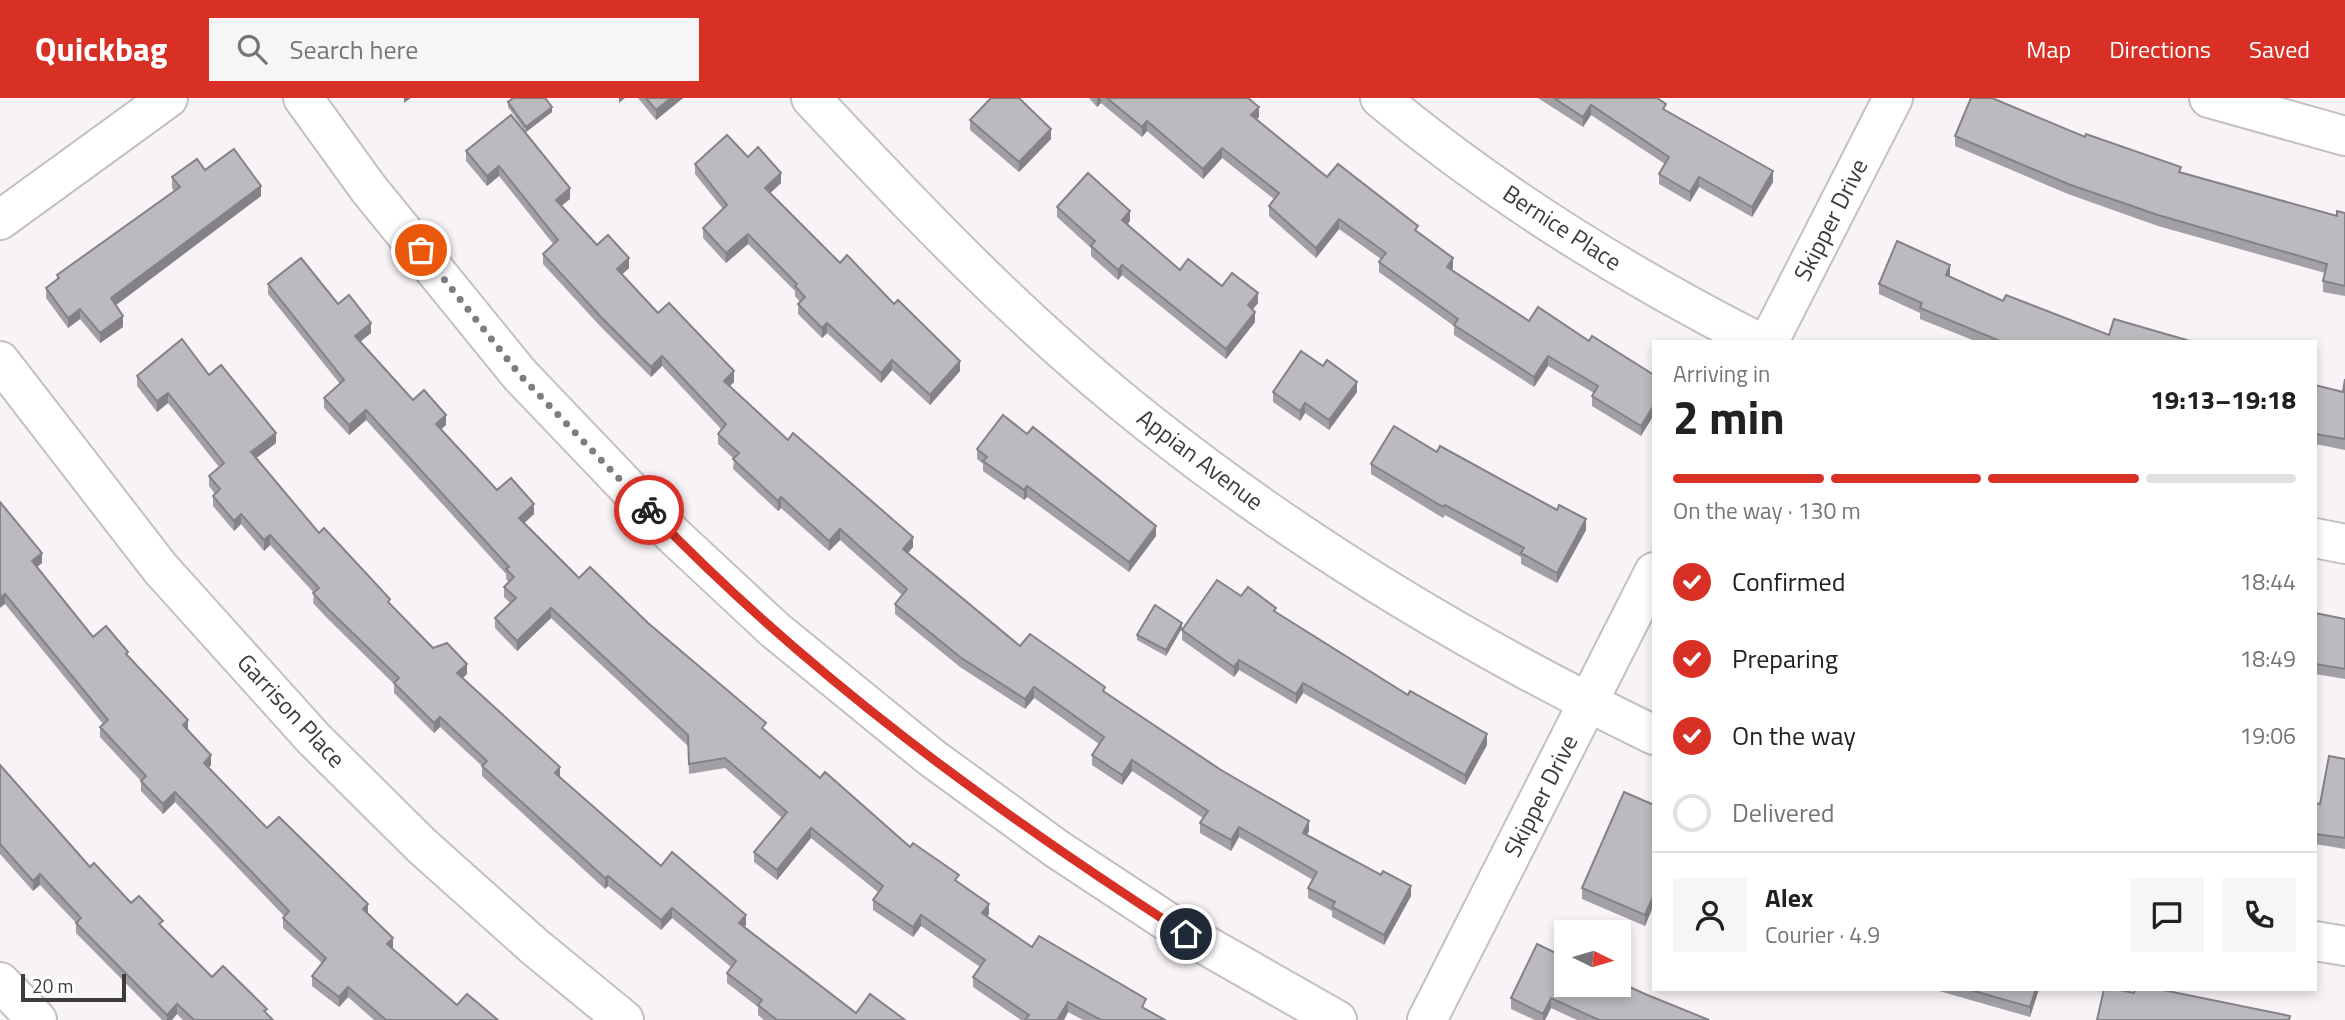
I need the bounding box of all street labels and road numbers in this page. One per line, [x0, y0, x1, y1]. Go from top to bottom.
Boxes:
street label: Skipper Drive [1784, 152, 1876, 287]
street label: Bernice Place [1496, 175, 1629, 279]
street label: Appian Avenue [1130, 400, 1271, 519]
street label: Garrison Place [229, 645, 354, 776]
street label: Skipper Drive [1494, 728, 1586, 863]

